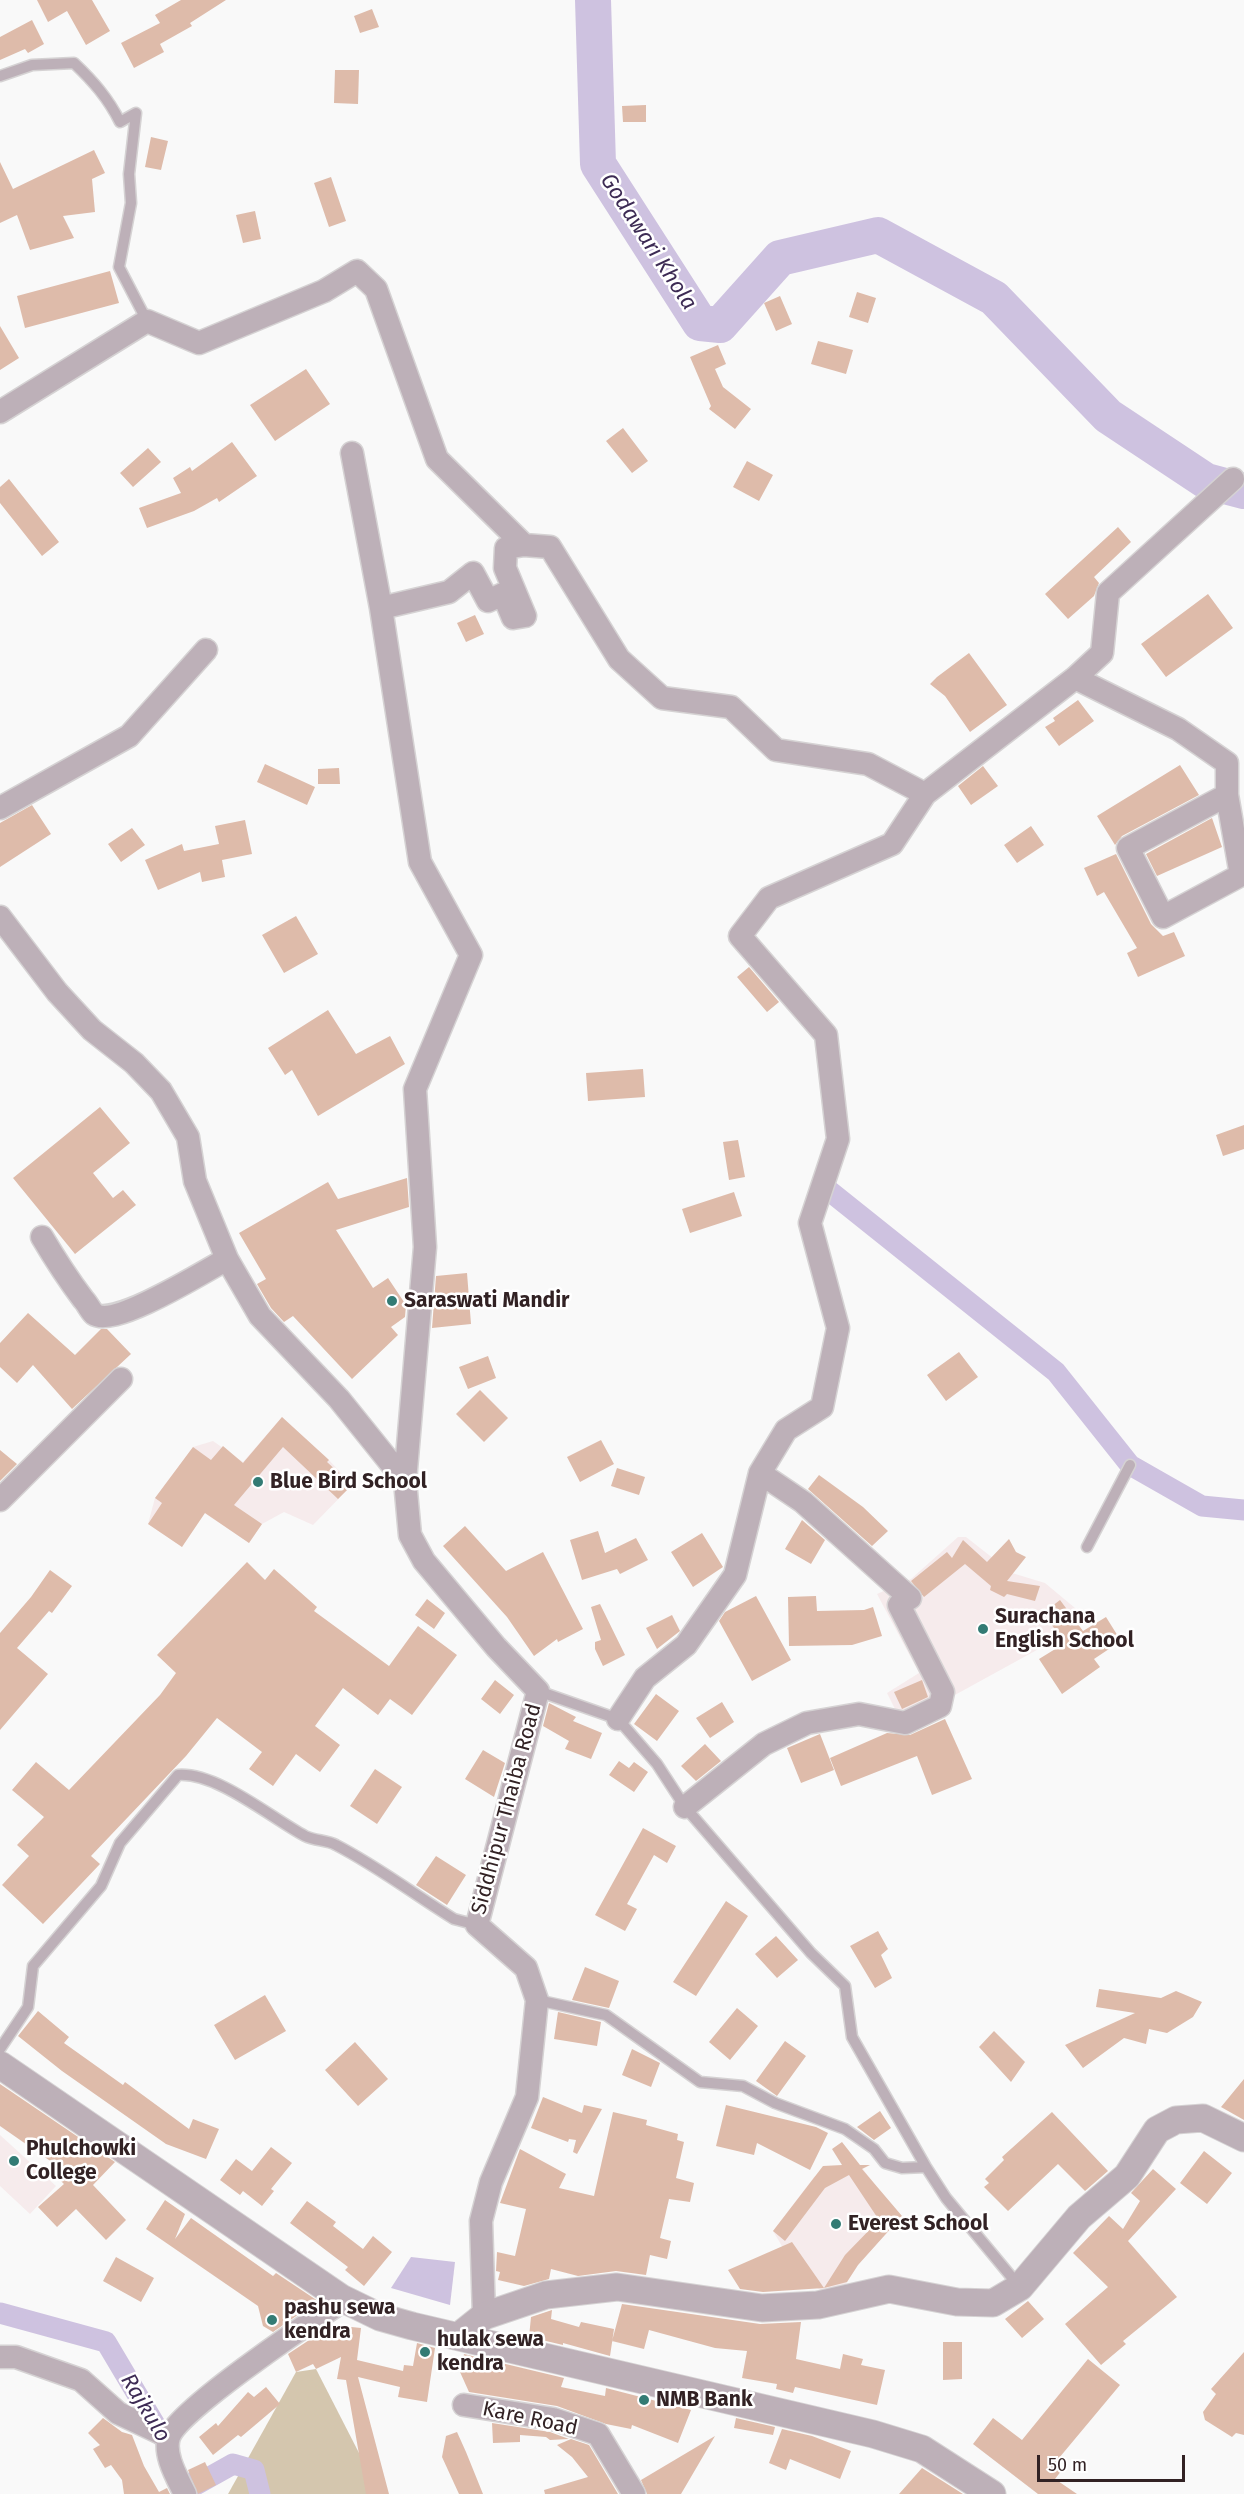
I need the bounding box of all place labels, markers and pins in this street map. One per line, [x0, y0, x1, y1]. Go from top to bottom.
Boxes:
place label: Saraswati Mandir [404, 1288, 569, 1314]
marker: Saraswati Mandir [385, 1294, 399, 1308]
place label: Blue Bird School [270, 1469, 427, 1495]
marker: Blue Bird School [251, 1475, 265, 1489]
place label: Surachana English School [995, 1604, 1134, 1654]
marker: Surachana English School [976, 1622, 990, 1636]
place label: Phulchowki College [26, 2136, 136, 2186]
marker: Phulchowki College [7, 2154, 21, 2168]
place label: Everest School [848, 2211, 988, 2237]
marker: Everest School [829, 2217, 843, 2231]
place label: pashu sewa kendra [284, 2295, 396, 2345]
marker: pashu sewa kendra [265, 2313, 279, 2327]
place label: hulak sewa kendra [437, 2327, 544, 2377]
marker: hulak sewa kendra [418, 2345, 432, 2359]
place label: NMB Bank [656, 2387, 753, 2413]
marker: NMB Bank [637, 2393, 651, 2407]

